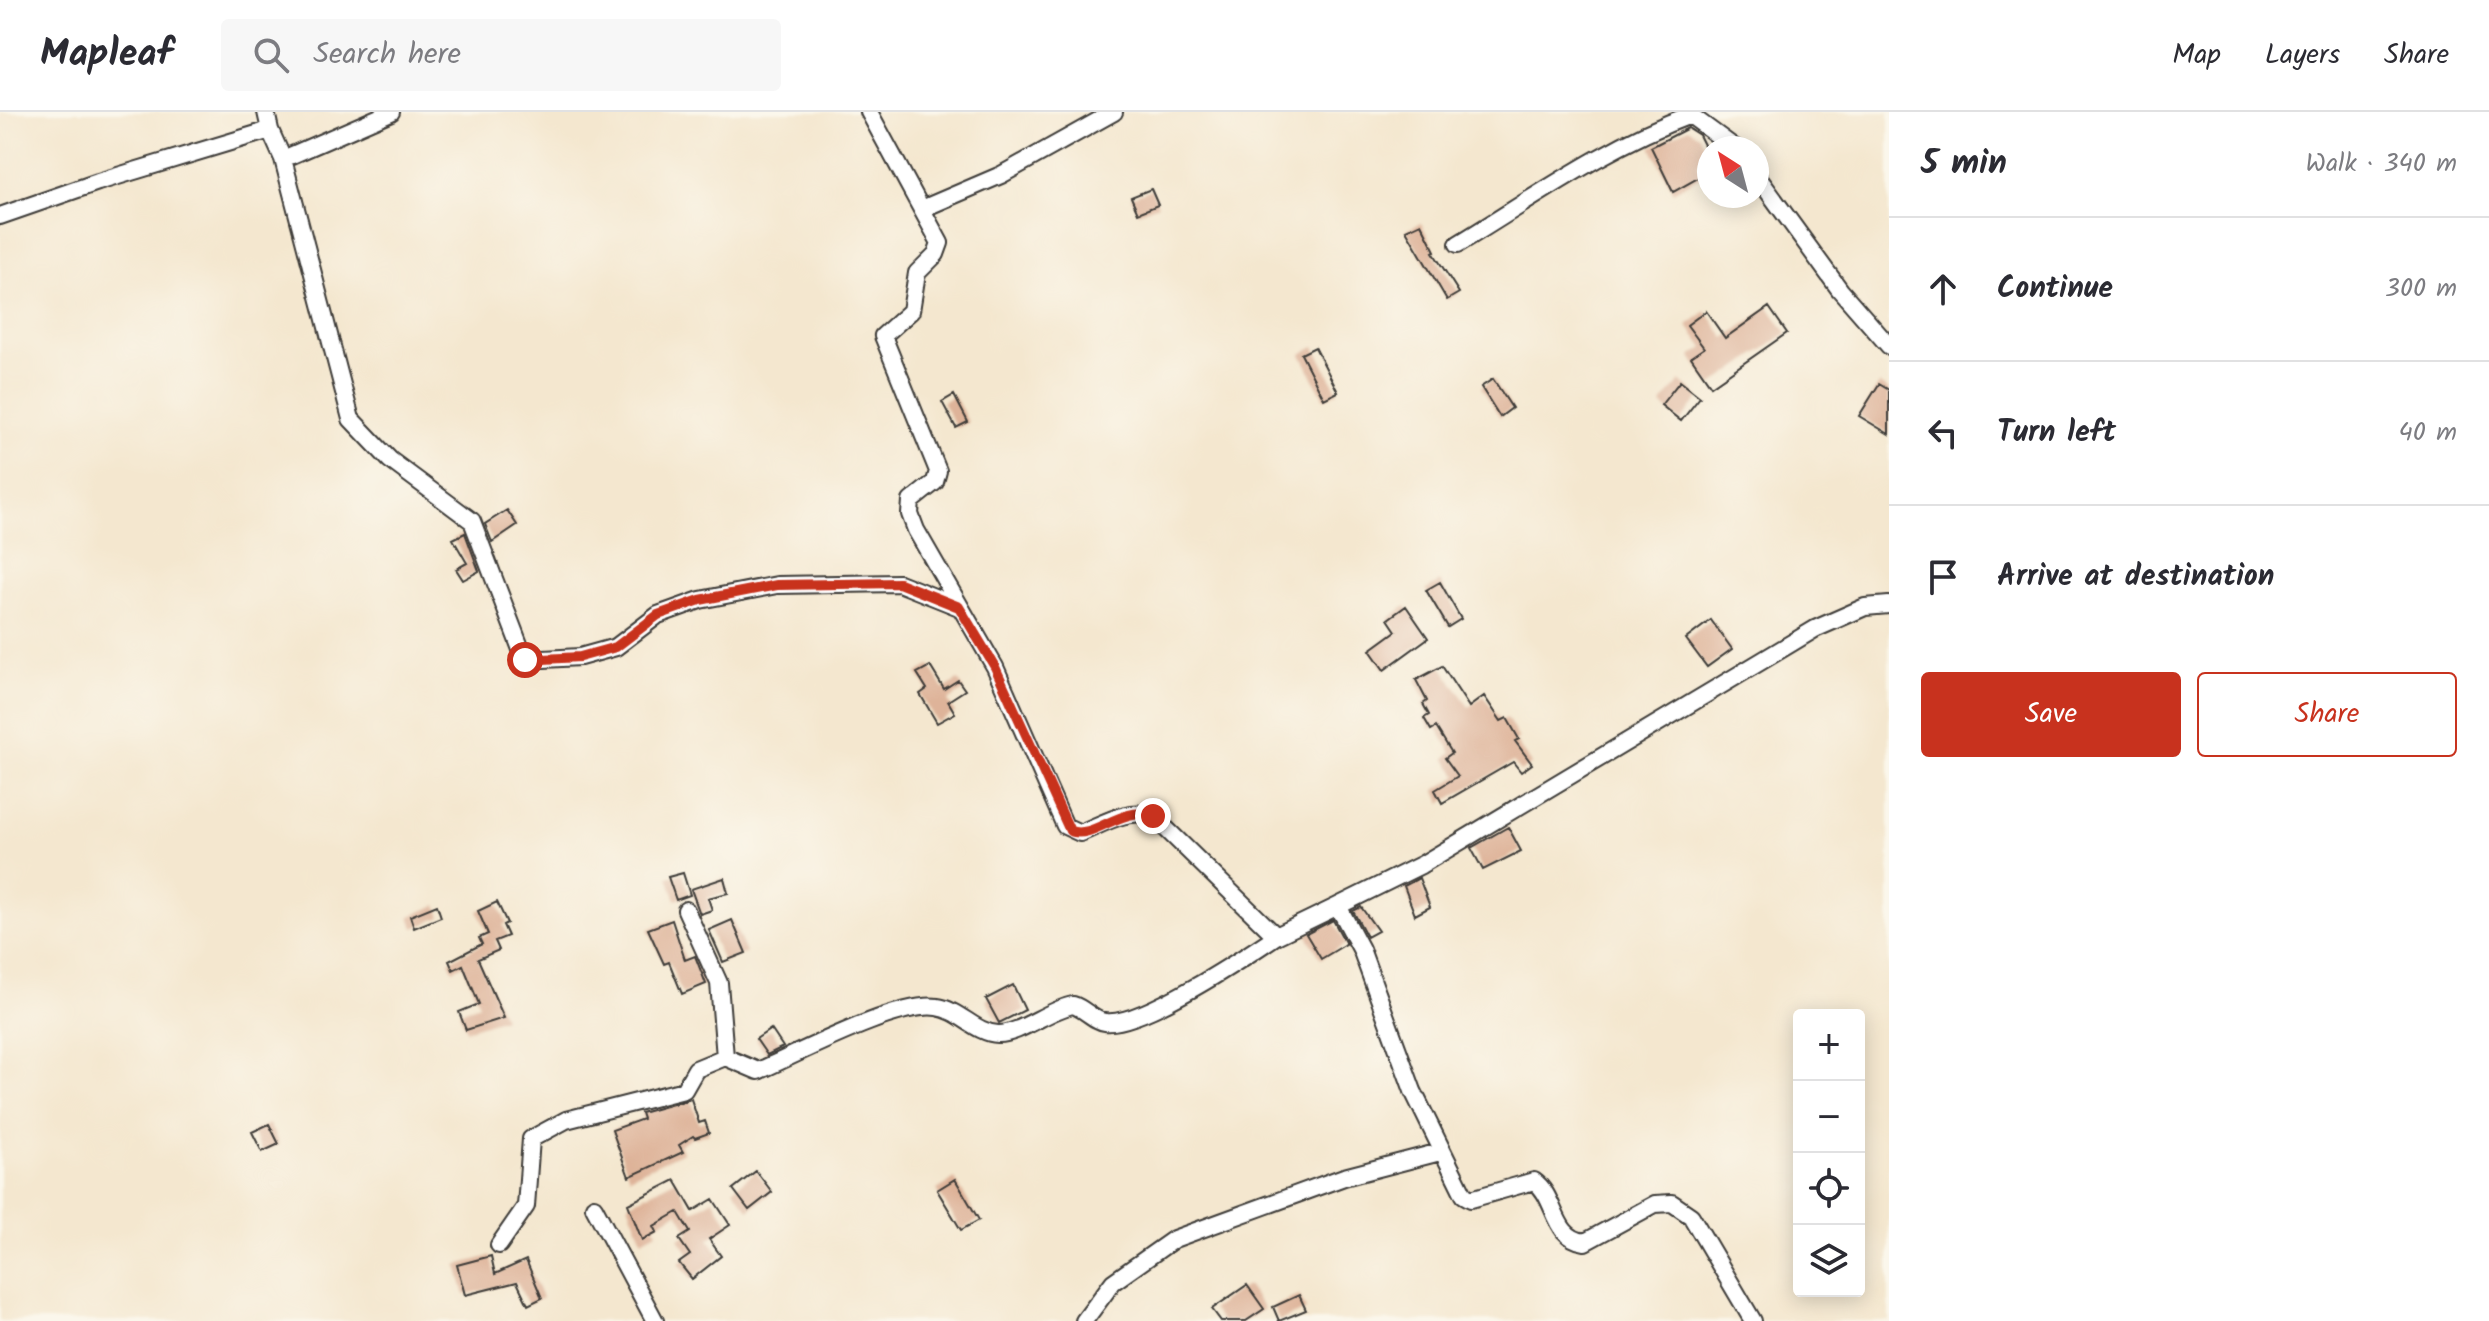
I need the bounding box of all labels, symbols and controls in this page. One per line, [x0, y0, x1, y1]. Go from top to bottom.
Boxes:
search box [221, 19, 781, 91]
text: Mapleaf [40, 25, 173, 85]
text: Search here [313, 31, 461, 79]
icon: search [249, 33, 293, 77]
text: Map [2172, 33, 2221, 78]
text: Layers [2265, 33, 2340, 78]
text: Share [2384, 33, 2449, 78]
north arrow [1697, 136, 1769, 208]
text: 5 min [1921, 137, 2007, 191]
text: Walk · 340 m [2306, 143, 2457, 185]
text: Continue [1997, 265, 2113, 313]
icon: ahead [1921, 267, 1965, 311]
text: 300 m [2385, 268, 2457, 310]
text: Turn left [1997, 409, 2116, 457]
icon: left [1921, 411, 1965, 455]
text: 40 m [2399, 412, 2457, 454]
text: Arrive at destination [1997, 553, 2274, 601]
icon: arrive [1921, 555, 1965, 599]
route start [507, 642, 543, 678]
button: Save [1921, 672, 2181, 757]
button: Share [2197, 672, 2457, 757]
route end [1135, 798, 1171, 834]
map controls [1793, 1009, 1865, 1297]
button: + [1793, 1009, 1865, 1081]
button: − [1793, 1081, 1865, 1153]
button: locate [1793, 1153, 1865, 1225]
button: layers [1793, 1225, 1865, 1297]

